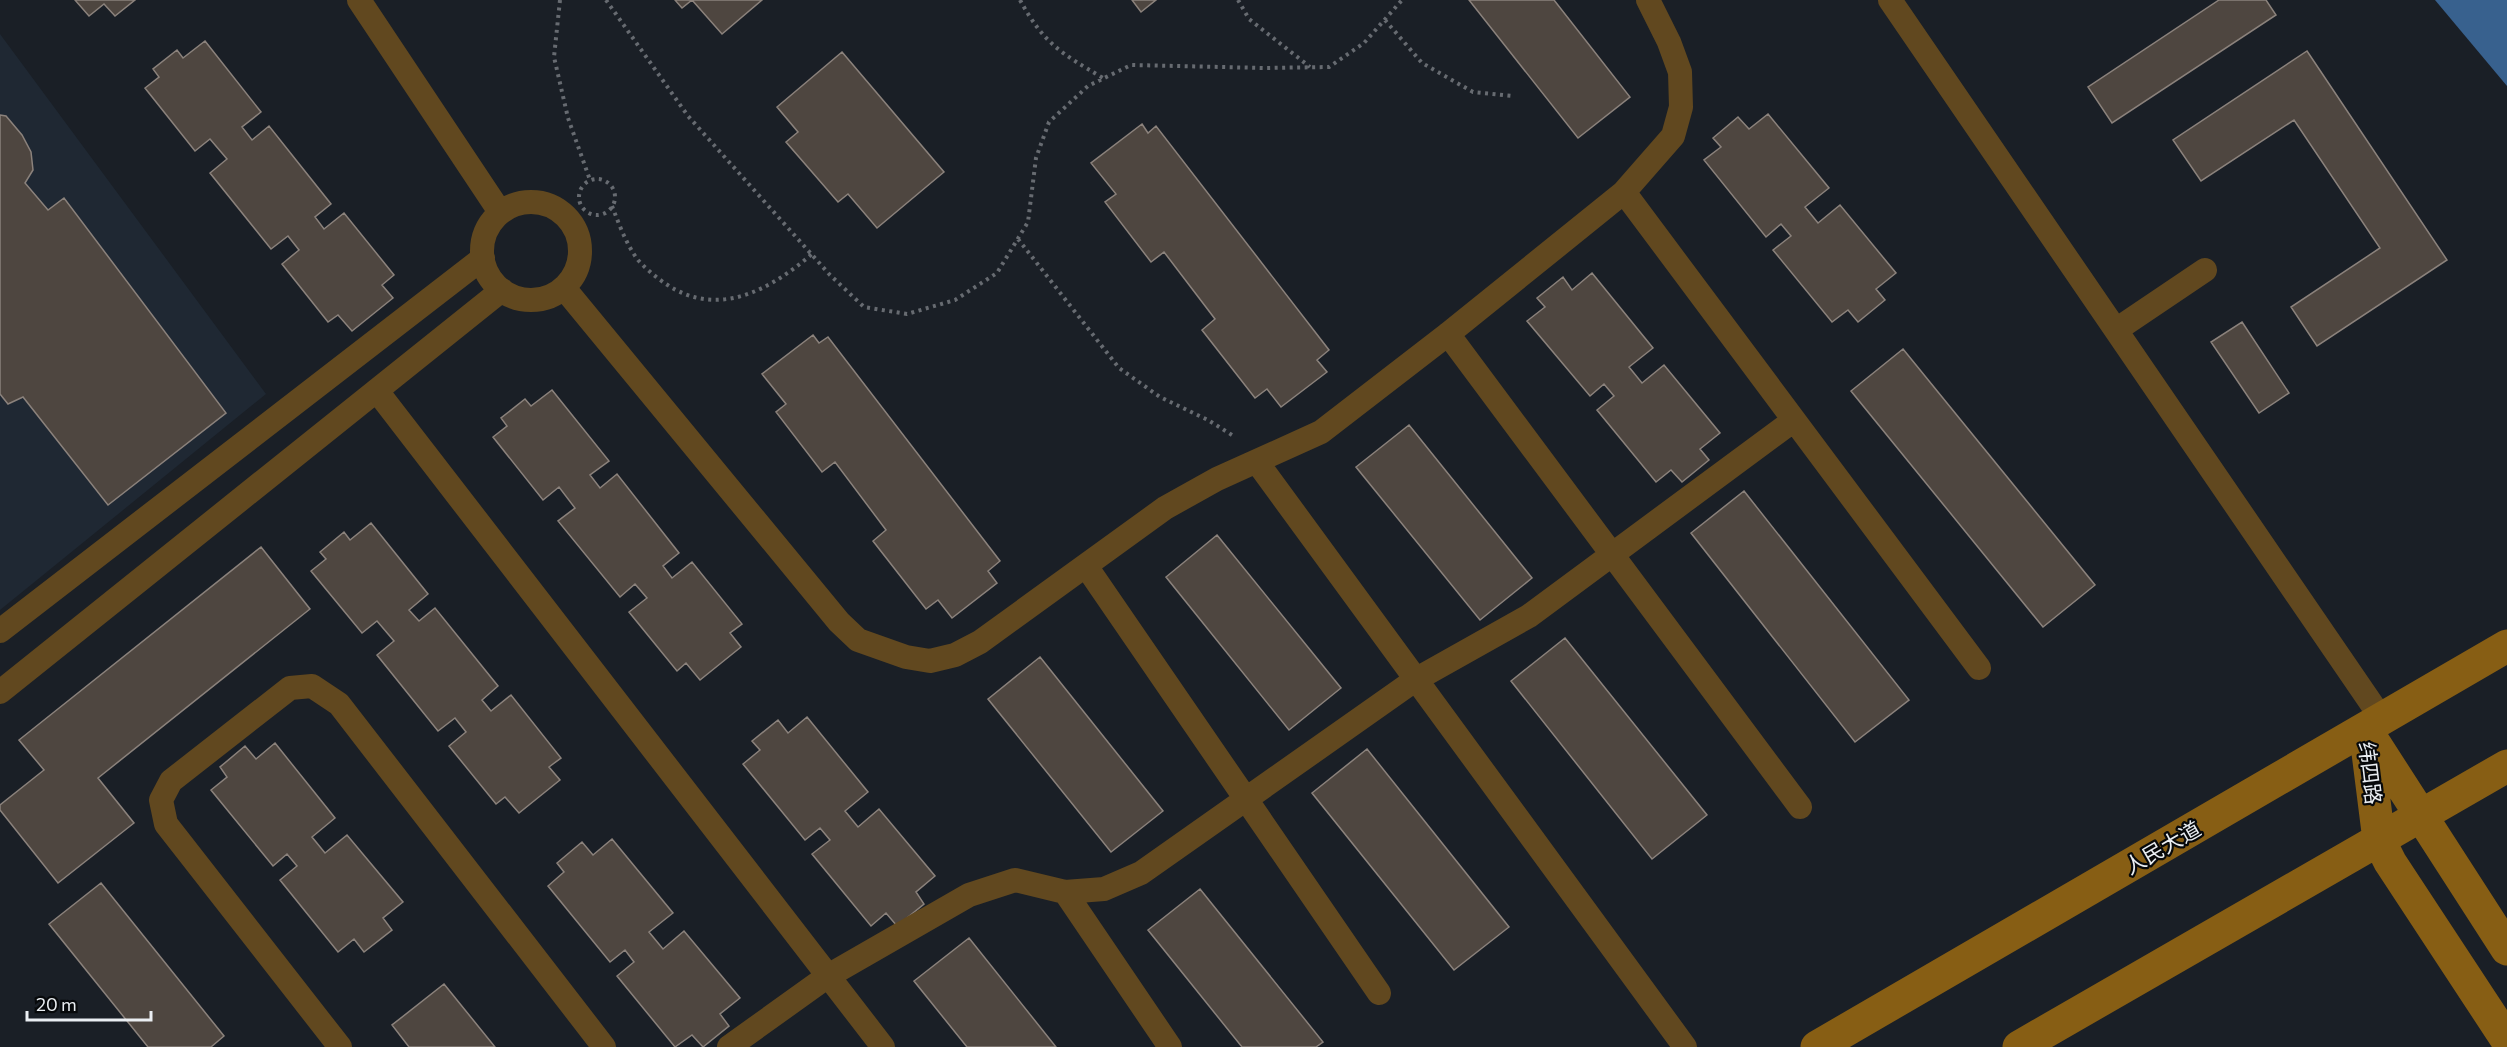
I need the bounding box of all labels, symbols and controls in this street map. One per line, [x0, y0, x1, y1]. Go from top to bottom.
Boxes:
street label: 纬四路 [2355, 740, 2387, 806]
street label: 人民大道 [2119, 815, 2205, 879]
scale bar [27, 984, 152, 1022]
text: 20 m [36, 993, 77, 1015]

